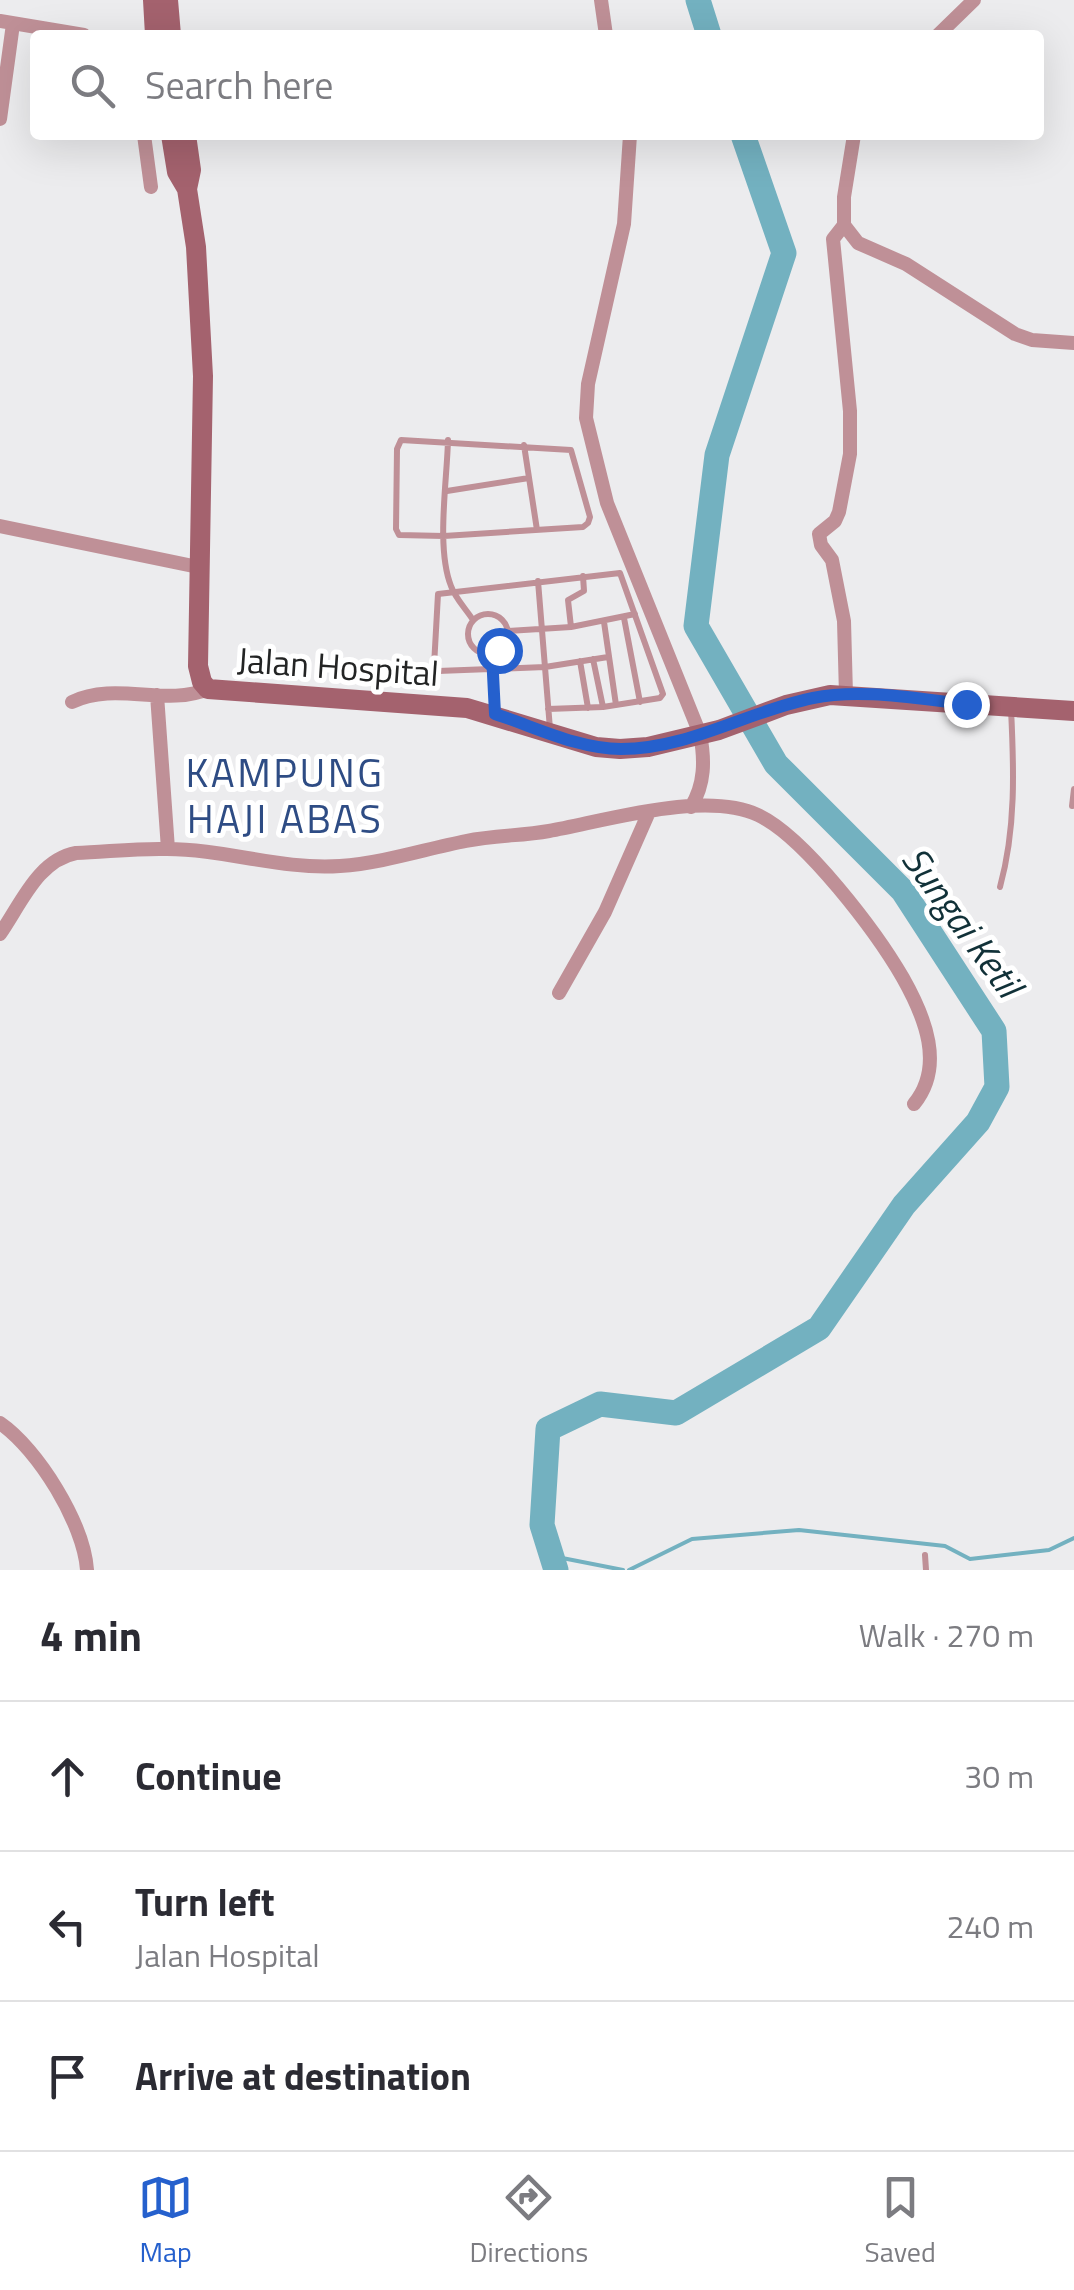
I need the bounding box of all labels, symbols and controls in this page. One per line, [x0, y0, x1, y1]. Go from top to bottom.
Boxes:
search box [30, 30, 1044, 140]
text: Search here [145, 56, 333, 114]
icon: search [65, 58, 120, 113]
route start [477, 628, 523, 674]
street label: Jalan Hospital [235, 632, 441, 700]
route end [944, 682, 990, 728]
district label: KAMPUNG HAJI ABAS [186, 742, 384, 849]
water label: Sungai Ketil [888, 834, 1040, 1012]
text: 4 min [40, 1603, 142, 1667]
text: Walk · 270 m [859, 1611, 1034, 1659]
text: Continue [135, 1747, 282, 1805]
icon: ahead [40, 1749, 95, 1804]
text: 30 m [964, 1752, 1034, 1800]
text: Turn left [135, 1873, 275, 1931]
icon: left [40, 1899, 95, 1954]
text: 240 m [946, 1902, 1034, 1950]
text: Jalan Hospital [135, 1931, 320, 1979]
text: Arrive at destination [135, 2047, 471, 2105]
icon: arrive [40, 2049, 95, 2104]
tab: Map [138, 2170, 193, 2273]
tab: Directions [469, 2170, 588, 2273]
tab: Saved [865, 2170, 936, 2273]

